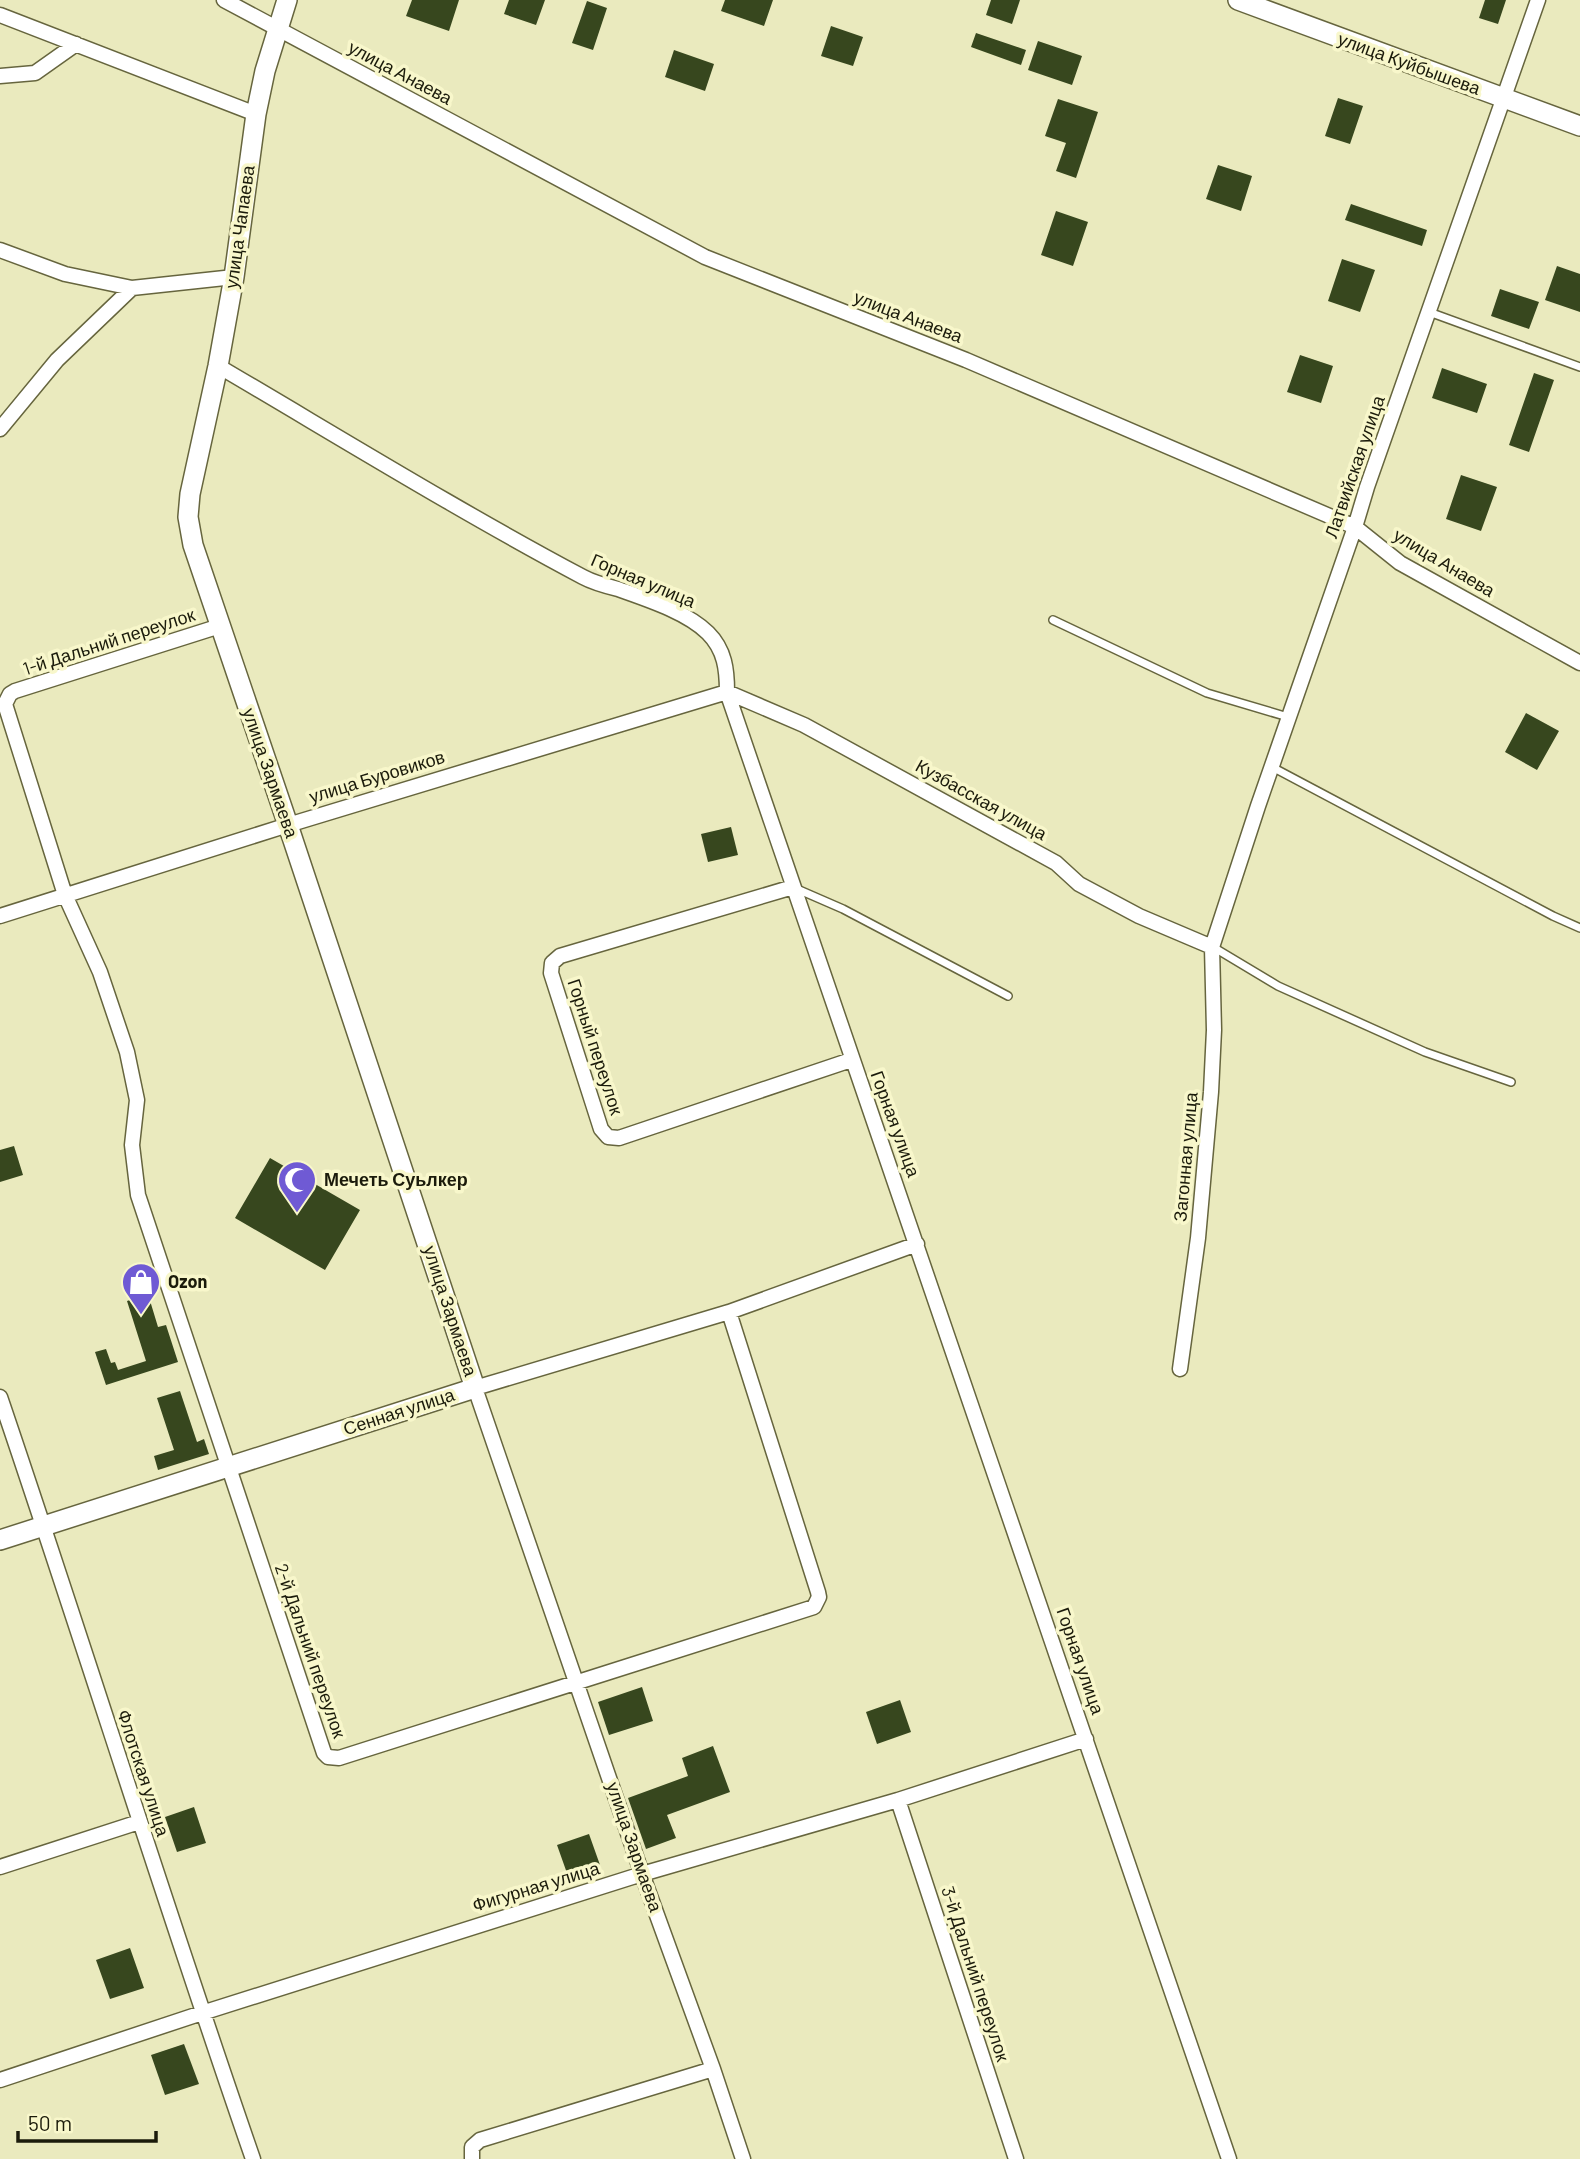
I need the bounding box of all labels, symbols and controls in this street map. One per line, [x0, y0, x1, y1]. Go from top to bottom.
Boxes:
street label: улица Куйбышева [1335, 27, 1484, 99]
street label: улица Анаева [345, 36, 457, 109]
street label: улица Чапаева [219, 163, 259, 290]
street label: улица Анаева [851, 285, 967, 347]
street label: Латвийская улица [1319, 392, 1389, 541]
street label: улица Анаева [1390, 523, 1500, 602]
street label: Горная улица [588, 548, 700, 612]
street label: 1-й Дальний переулок [20, 603, 198, 679]
street label: улица Зармаева [238, 705, 304, 841]
street label: улица Буровиков [306, 745, 447, 807]
street label: Кузбасская улица [912, 754, 1052, 845]
street label: Горный переулок [564, 976, 628, 1118]
street label: Горная улица [867, 1068, 926, 1181]
street label: Загонная улица [1168, 1090, 1202, 1223]
mosque icon: Мечеть Суьлкер [276, 1159, 318, 1214]
place label: Мечеть Суьлкер [324, 1168, 468, 1190]
street label: улица Зармаева [420, 1243, 483, 1380]
shop icon: Ozon [120, 1261, 162, 1316]
place label: Ozon [168, 1270, 207, 1292]
street label: Сенная улица [340, 1382, 458, 1439]
street label: 2-й Дальний переулок [271, 1561, 351, 1741]
street label: Горная улица [1052, 1604, 1110, 1718]
street label: Флотская улица [113, 1707, 175, 1840]
street label: улица Зармаева [602, 1779, 668, 1915]
street label: Фигурная улица [469, 1856, 603, 1916]
street label: 3-й Дальний переулок [937, 1883, 1015, 2064]
scale bar [18, 2100, 156, 2144]
text: 50 m [28, 2110, 72, 2135]

